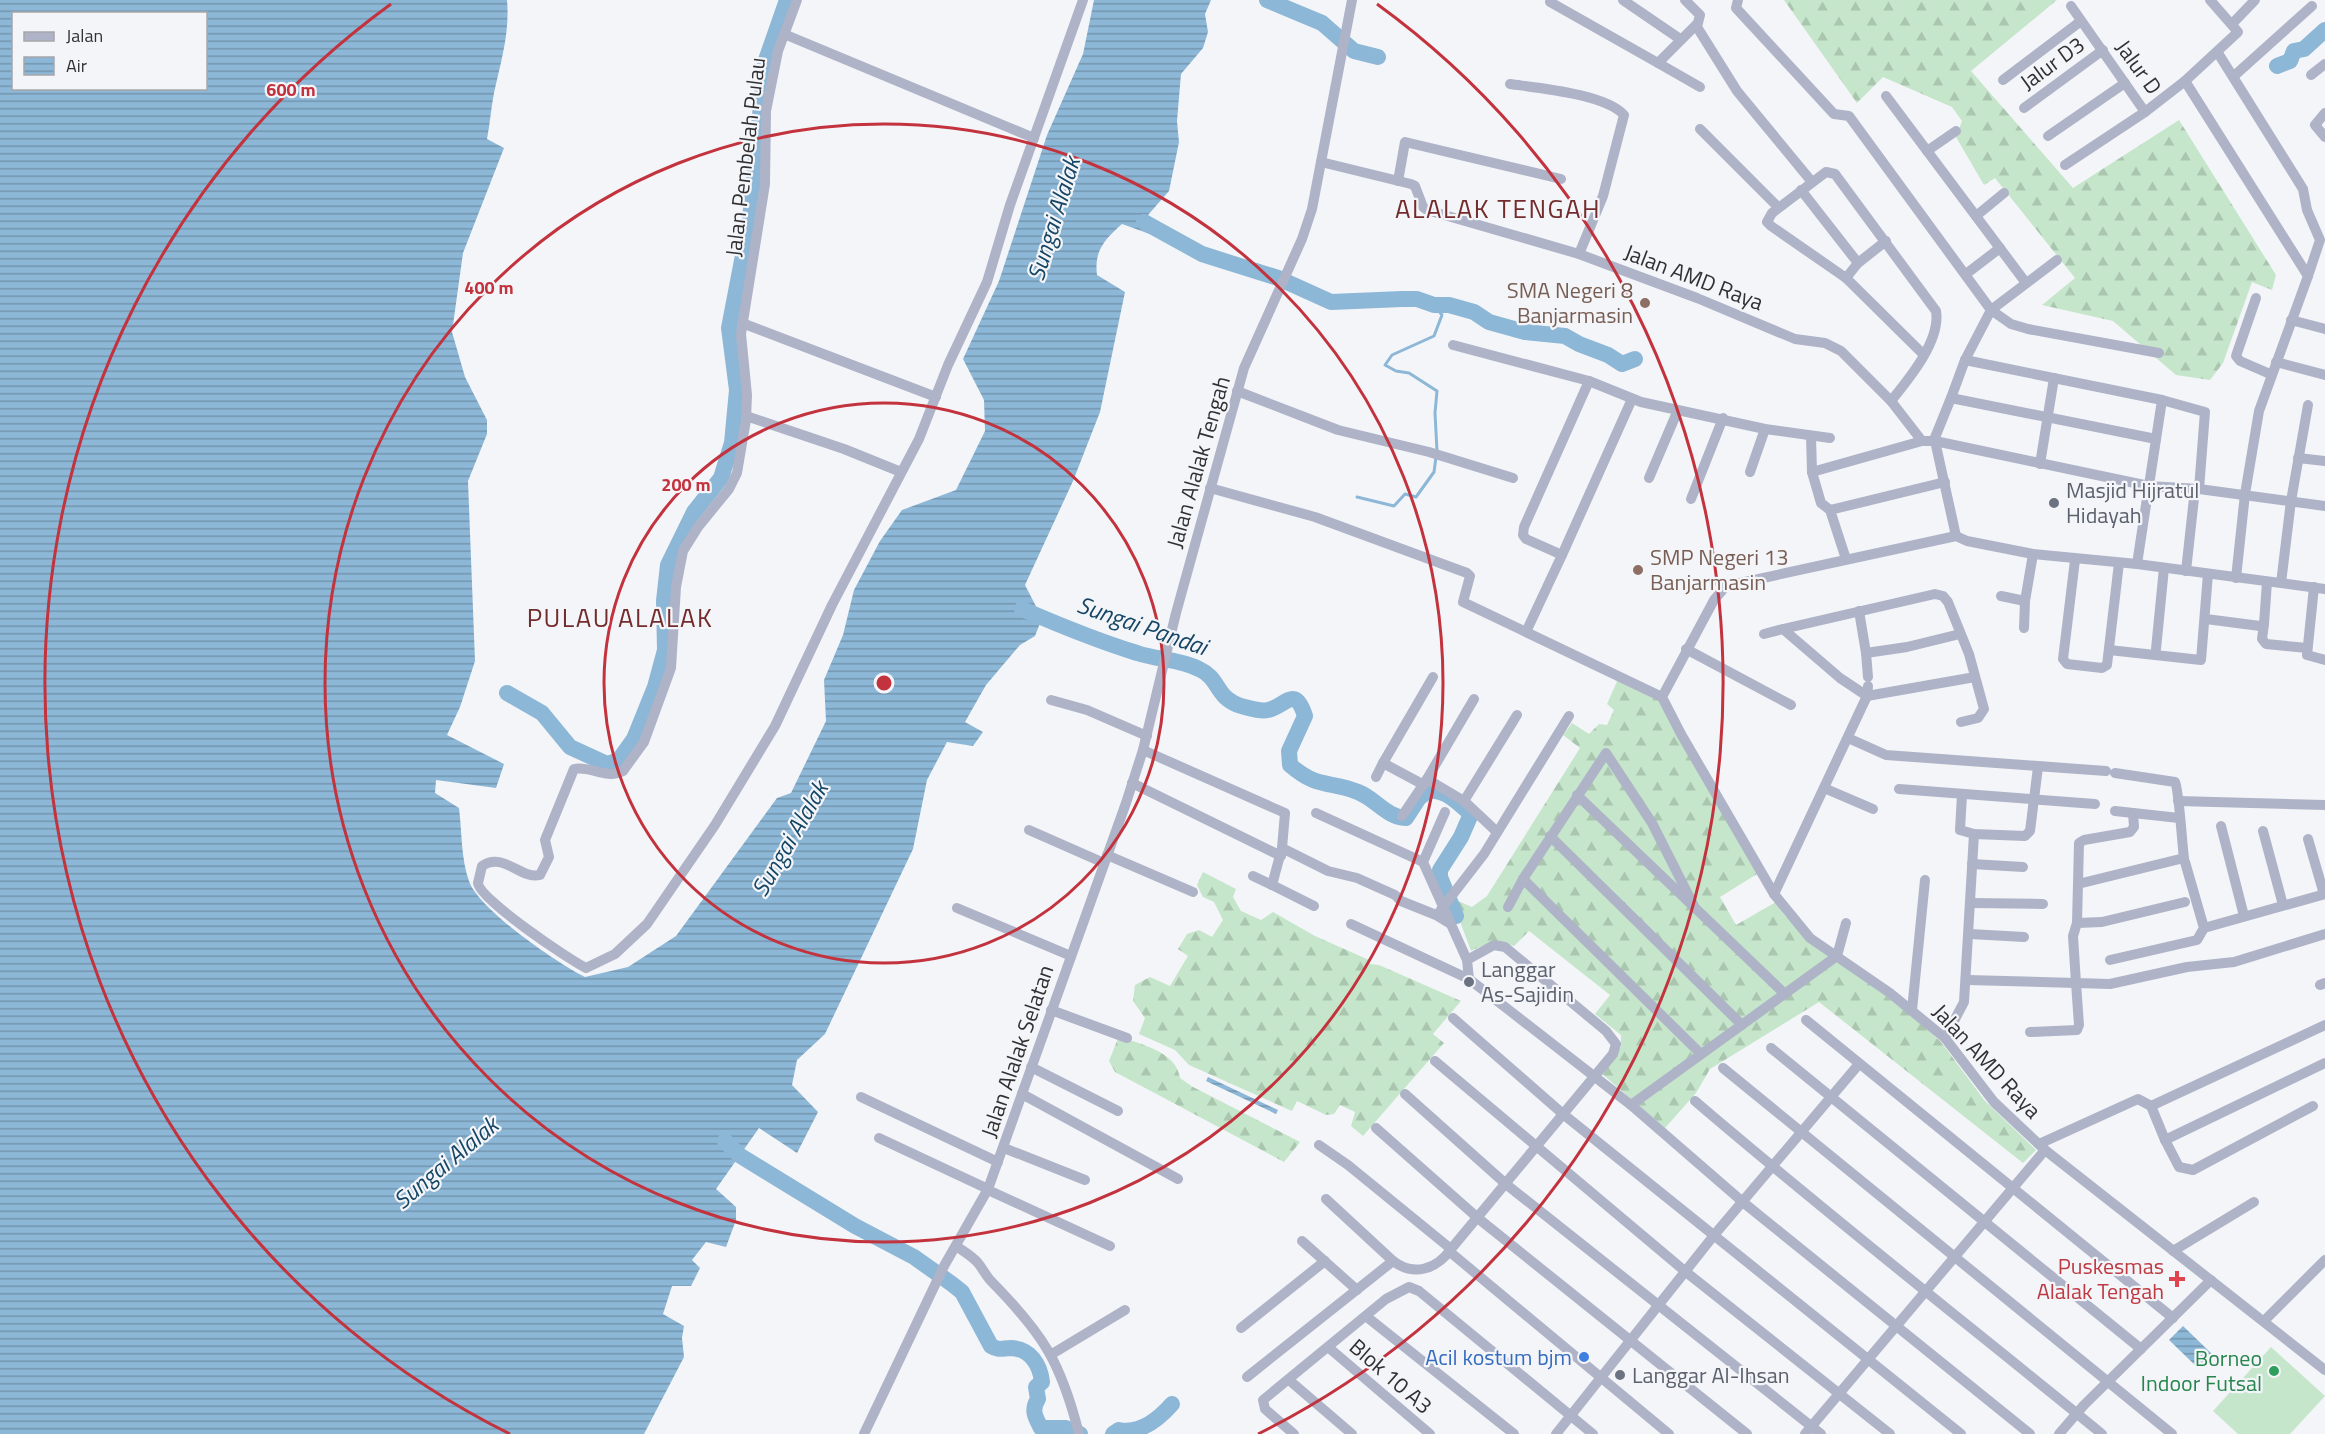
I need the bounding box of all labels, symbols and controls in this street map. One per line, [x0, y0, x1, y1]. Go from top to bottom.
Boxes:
legend [12, 12, 207, 90]
text: Jalan [66, 22, 103, 49]
street label: Jalur D3 [2012, 28, 2092, 98]
street label: Jalur D [2107, 32, 2171, 102]
text: Air [66, 52, 87, 79]
street label: Jalan Pembelah Pulau [716, 55, 774, 259]
text: 600 m [266, 76, 316, 103]
water label: Sungai Alalak [1017, 149, 1090, 285]
district label: ALALAK TENGAH [1395, 189, 1601, 228]
street label: Jalan AMD Raya [1619, 235, 1769, 319]
place label: SMA Negeri 8 Banjarmasin [1507, 273, 1633, 332]
text: 400 m [464, 274, 514, 301]
marker: SMA Negeri 8 Banjarmasin [1638, 296, 1652, 310]
street label: Jalan Alalak Tengah [1157, 372, 1239, 552]
text: 200 m [661, 471, 711, 498]
place label: Masjid Hijratul Hidayah [2066, 473, 2199, 532]
marker: Masjid Hijratul Hidayah [2047, 496, 2061, 510]
place label: SMP Negeri 13 Banjarmasin [1650, 540, 1789, 599]
marker: SMP Negeri 13 Banjarmasin [1631, 563, 1645, 577]
water label: Sungai Pandai [1072, 586, 1215, 665]
district label: PULAU ALALAK [527, 598, 713, 637]
centre of rings [874, 673, 894, 693]
water label: Sungai Alalak [742, 771, 838, 903]
place label: Langgar As-Sajidin [1481, 952, 1574, 1011]
street label: Jalan Alalak Selatan [972, 960, 1062, 1142]
marker: Langgar As-Sajidin [1462, 975, 1476, 989]
street label: Jalan AMD Raya [1925, 996, 2049, 1126]
water label: Sungai Alalak [385, 1105, 508, 1217]
place label: Puskesmas Alalak Tengah [2037, 1249, 2164, 1308]
marker: Puskesmas Alalak Tengah [2168, 1270, 2186, 1288]
street label: Blok 10 A3 [1342, 1330, 1440, 1422]
place label: Acil kostum bjm [1425, 1340, 1572, 1374]
place label: Borneo Indoor Futsal [2141, 1341, 2262, 1400]
marker: Acil kostum bjm [1577, 1350, 1591, 1364]
place label: Langgar Al-Ihsan [1632, 1358, 1790, 1392]
marker: Borneo Indoor Futsal [2267, 1364, 2281, 1378]
marker: Langgar Al-Ihsan [1613, 1368, 1627, 1382]

